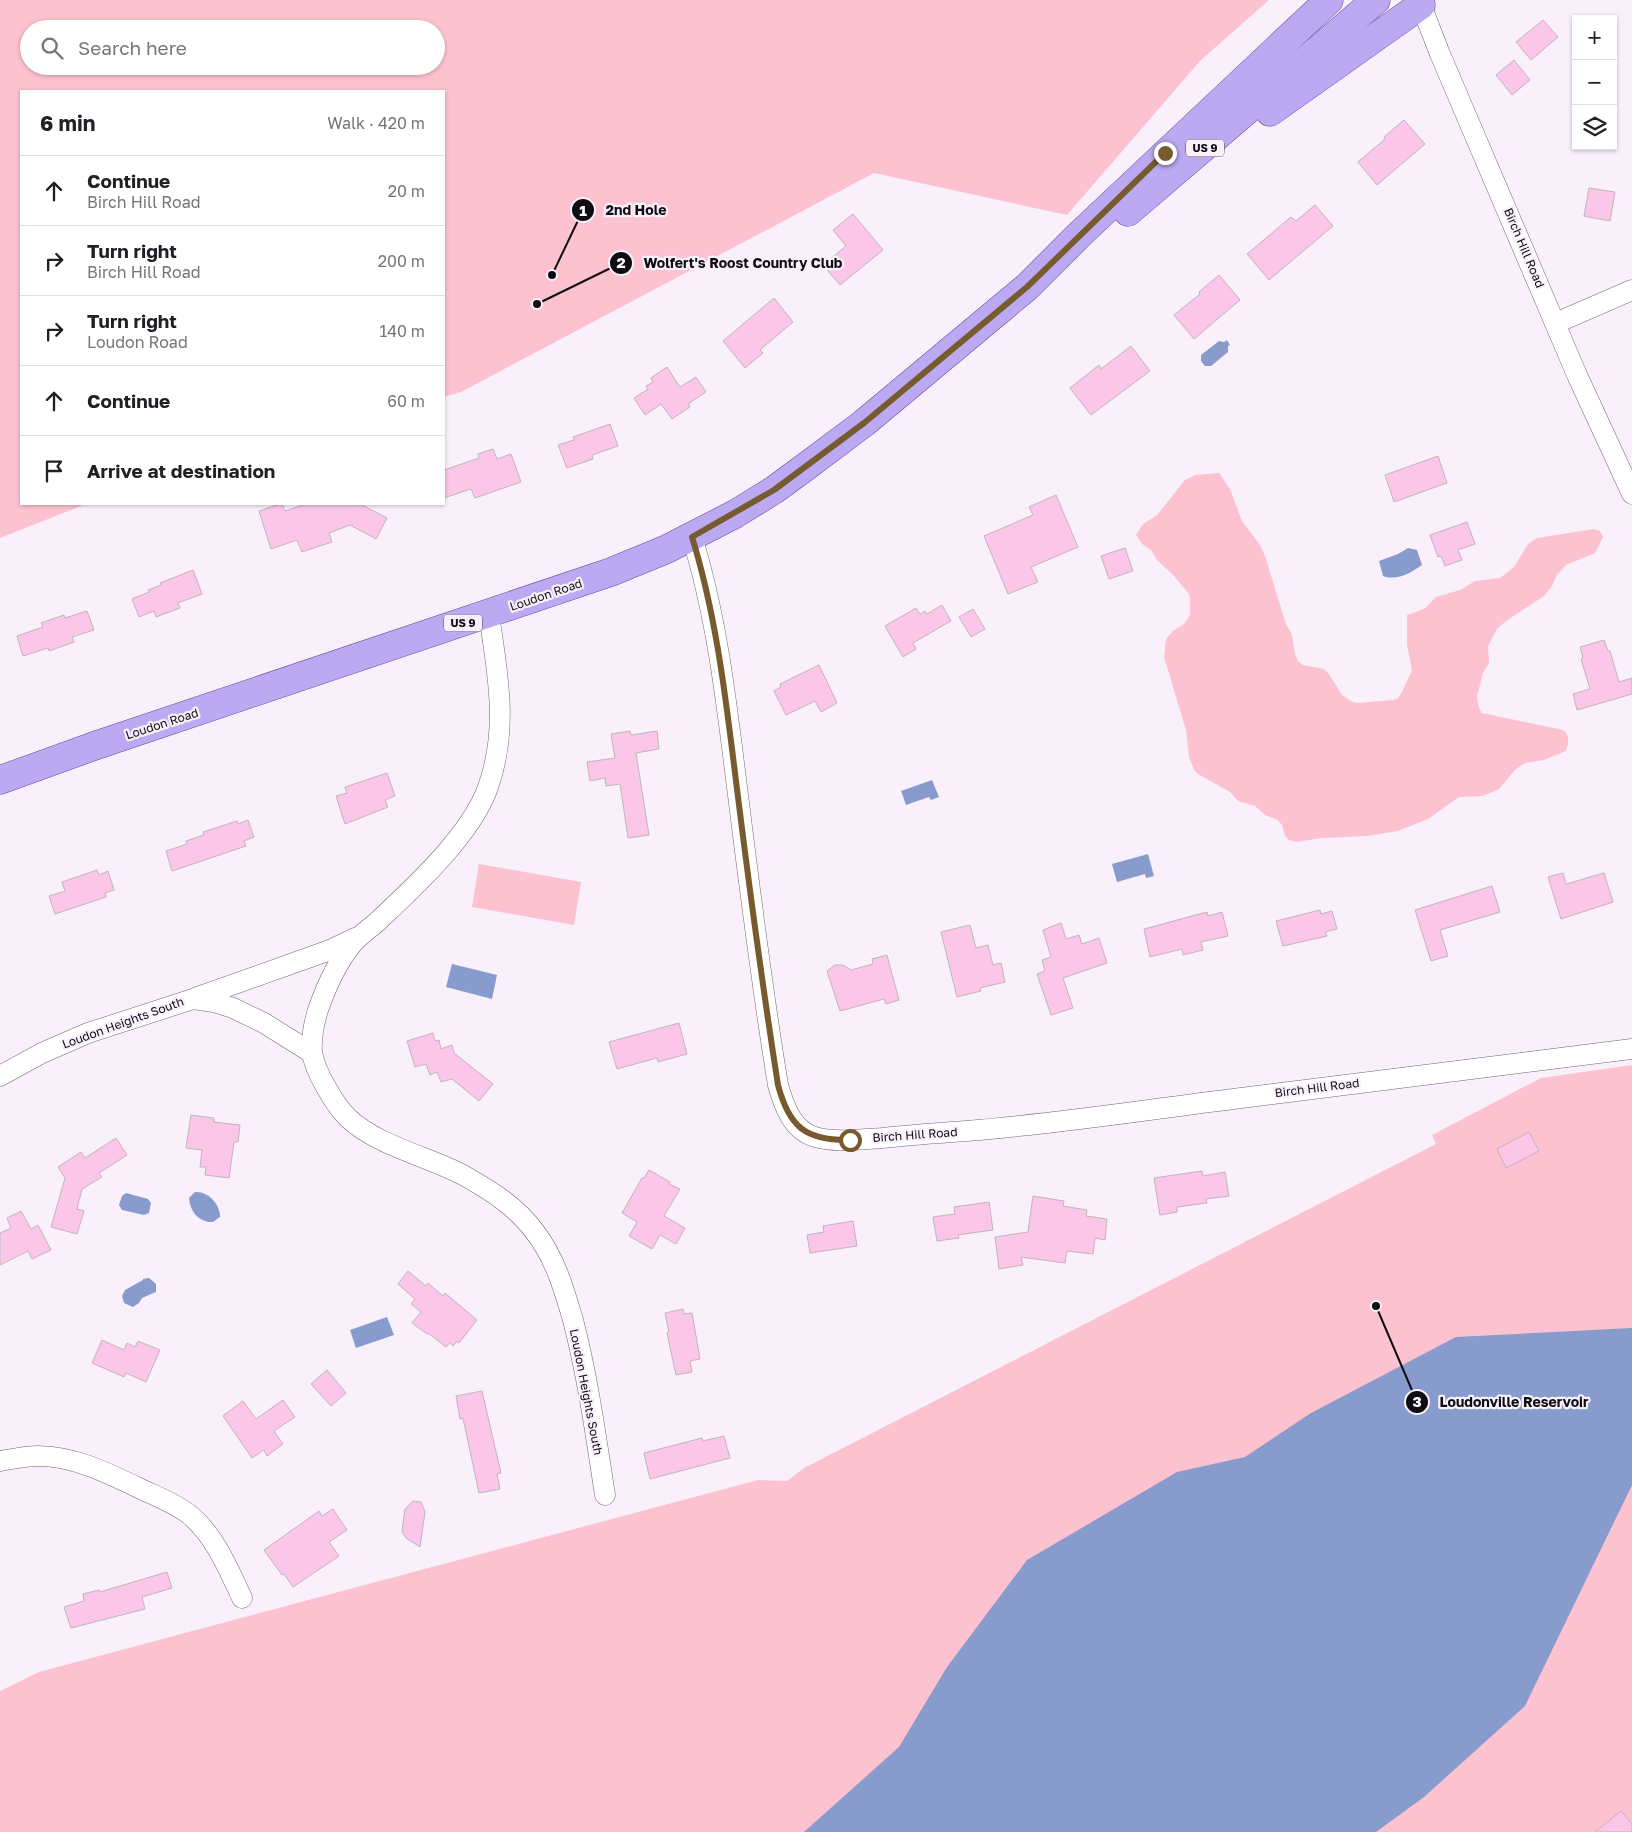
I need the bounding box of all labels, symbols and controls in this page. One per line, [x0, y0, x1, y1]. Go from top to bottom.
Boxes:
map controls [1572, 15, 1617, 150]
button: + [1572, 15, 1617, 60]
search box [20, 20, 445, 75]
icon: search [38, 34, 66, 62]
text: Search here [78, 36, 187, 59]
button: − [1572, 60, 1617, 105]
button: layers [1572, 105, 1617, 150]
text: 6 min [40, 110, 95, 136]
text: Walk · 420 m [327, 113, 425, 133]
road number: US 9 [1186, 140, 1224, 156]
route end [1154, 142, 1177, 165]
text: Continue [87, 169, 170, 192]
icon: ahead [40, 177, 68, 205]
text: 20 m [388, 181, 425, 201]
text: Birch Hill Road [87, 192, 201, 212]
callout: 2nd Hole [571, 196, 677, 225]
text: 1 [579, 201, 587, 219]
text: 2nd Hole [605, 201, 667, 218]
street label: Birch Hill Road [1501, 206, 1548, 290]
text: Turn right [87, 239, 177, 262]
icon: right [40, 247, 68, 275]
callout: Wolfert's Roost Country Club [608, 249, 852, 278]
text: 200 m [378, 251, 425, 271]
text: 2 [616, 253, 626, 271]
text: Wolfert's Roost Country Club [644, 254, 843, 271]
text: Birch Hill Road [87, 262, 201, 282]
text: Turn right [87, 309, 177, 332]
icon: right [40, 317, 68, 345]
text: 140 m [379, 321, 425, 341]
text: Loudon Road [87, 332, 188, 352]
icon: ahead [40, 387, 68, 415]
text: Continue [87, 389, 170, 412]
text: 60 m [387, 391, 425, 411]
icon: arrive [40, 457, 68, 485]
text: Arrive at destination [87, 459, 275, 482]
street label: Loudon Road [508, 575, 584, 614]
road number: US 9 [444, 614, 482, 632]
street label: Loudon Road [124, 705, 200, 742]
street label: Loudon Heights South [60, 993, 186, 1052]
street label: Birch Hill Road [1274, 1075, 1360, 1100]
street label: Birch Hill Road [872, 1124, 958, 1145]
route start [839, 1129, 862, 1152]
street label: Loudon Heights South [567, 1327, 606, 1456]
callout: Loudonville Reservoir [1404, 1387, 1598, 1416]
text: 3 [1412, 1392, 1422, 1410]
text: Loudonville Reservoir [1440, 1393, 1589, 1410]

